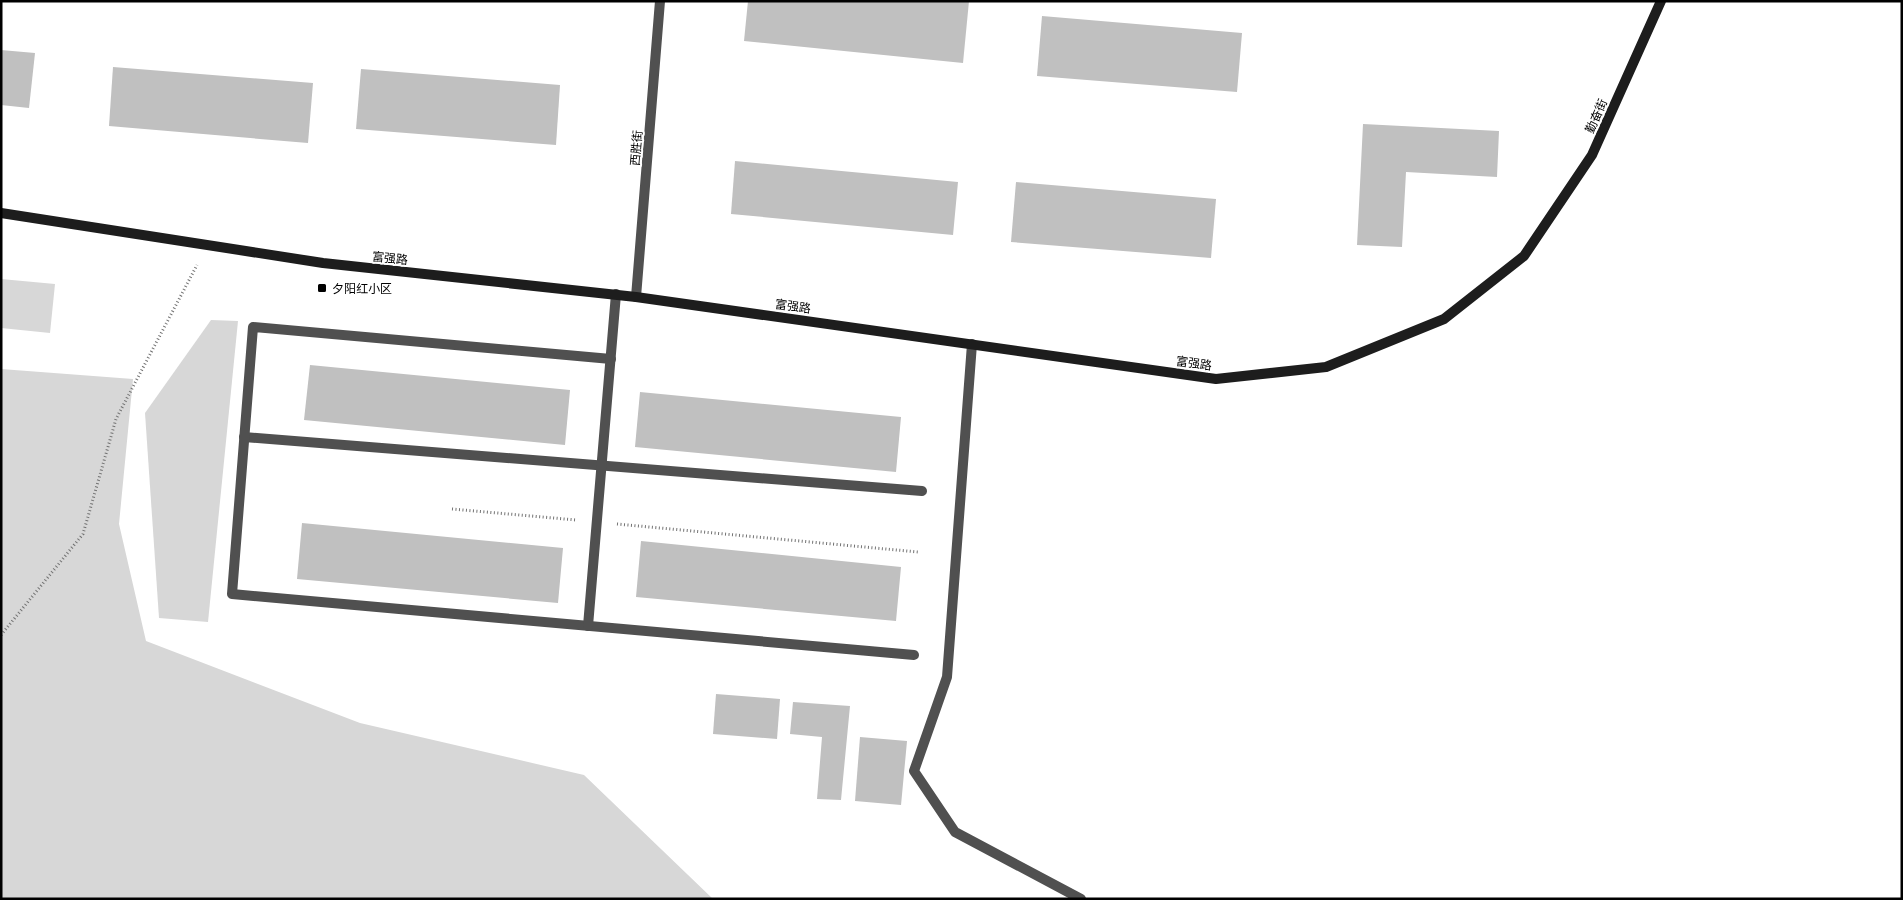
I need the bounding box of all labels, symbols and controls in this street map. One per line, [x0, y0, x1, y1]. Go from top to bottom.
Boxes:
street label: 勤奋街 [1582, 96, 1610, 136]
street label: 西胜街 [627, 129, 645, 167]
street label: 富强路 [371, 249, 409, 267]
place label: 夕阳红小区 [332, 281, 392, 296]
marker: 夕阳红小区 [316, 282, 328, 294]
street label: 富强路 [774, 296, 812, 316]
street label: 富强路 [1175, 353, 1213, 373]

